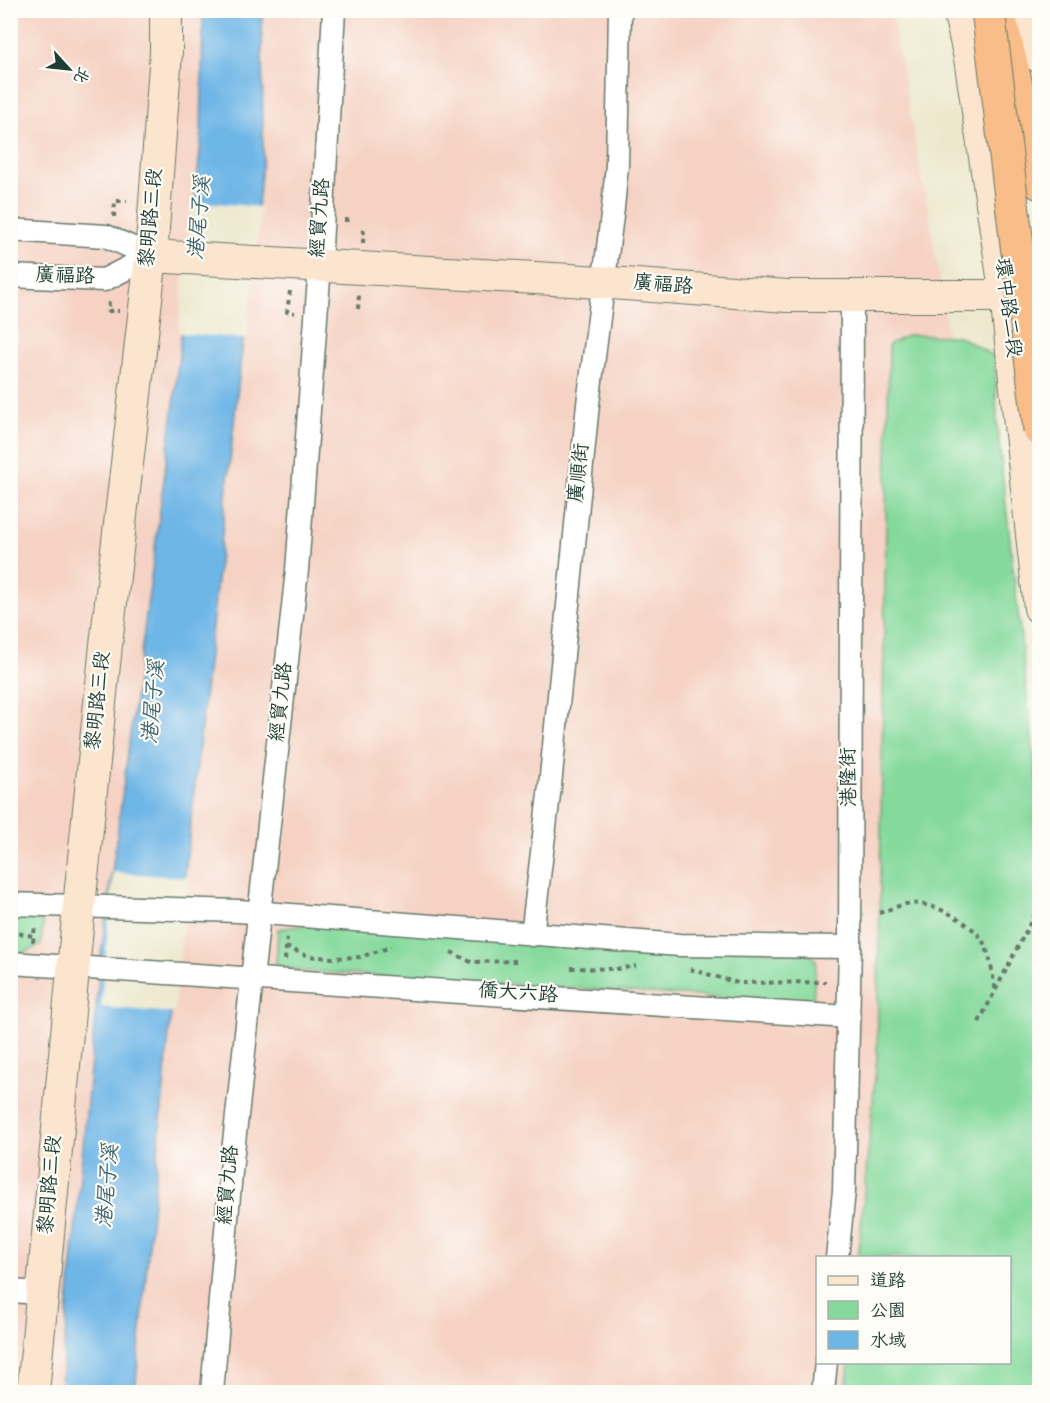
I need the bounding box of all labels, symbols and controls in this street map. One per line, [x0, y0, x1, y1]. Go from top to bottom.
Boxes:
north arrow [39, 39, 99, 99]
text: 北 [67, 63, 92, 86]
street label: 黎明路三段 [135, 167, 169, 269]
water label: 港尾子溪 [185, 174, 218, 261]
street label: 經貿九路 [306, 176, 336, 259]
street label: 環中路二段 [988, 257, 1025, 359]
street label: 廣福路 [35, 263, 96, 291]
street label: 廣福路 [632, 271, 695, 301]
street label: 廣順街 [564, 442, 596, 504]
street label: 黎明路三段 [81, 650, 117, 752]
water label: 港尾子溪 [139, 658, 172, 745]
street label: 經貿九路 [265, 660, 299, 743]
street label: 港隆街 [837, 747, 863, 807]
street label: 僑大六路 [477, 979, 560, 1009]
street label: 黎明路三段 [34, 1134, 68, 1236]
water label: 港尾子溪 [93, 1142, 126, 1229]
street label: 經貿九路 [213, 1143, 245, 1226]
legend [816, 1256, 1011, 1364]
text: 道路 [870, 1271, 906, 1293]
text: 公園 [870, 1302, 906, 1323]
text: 水域 [870, 1331, 906, 1353]

